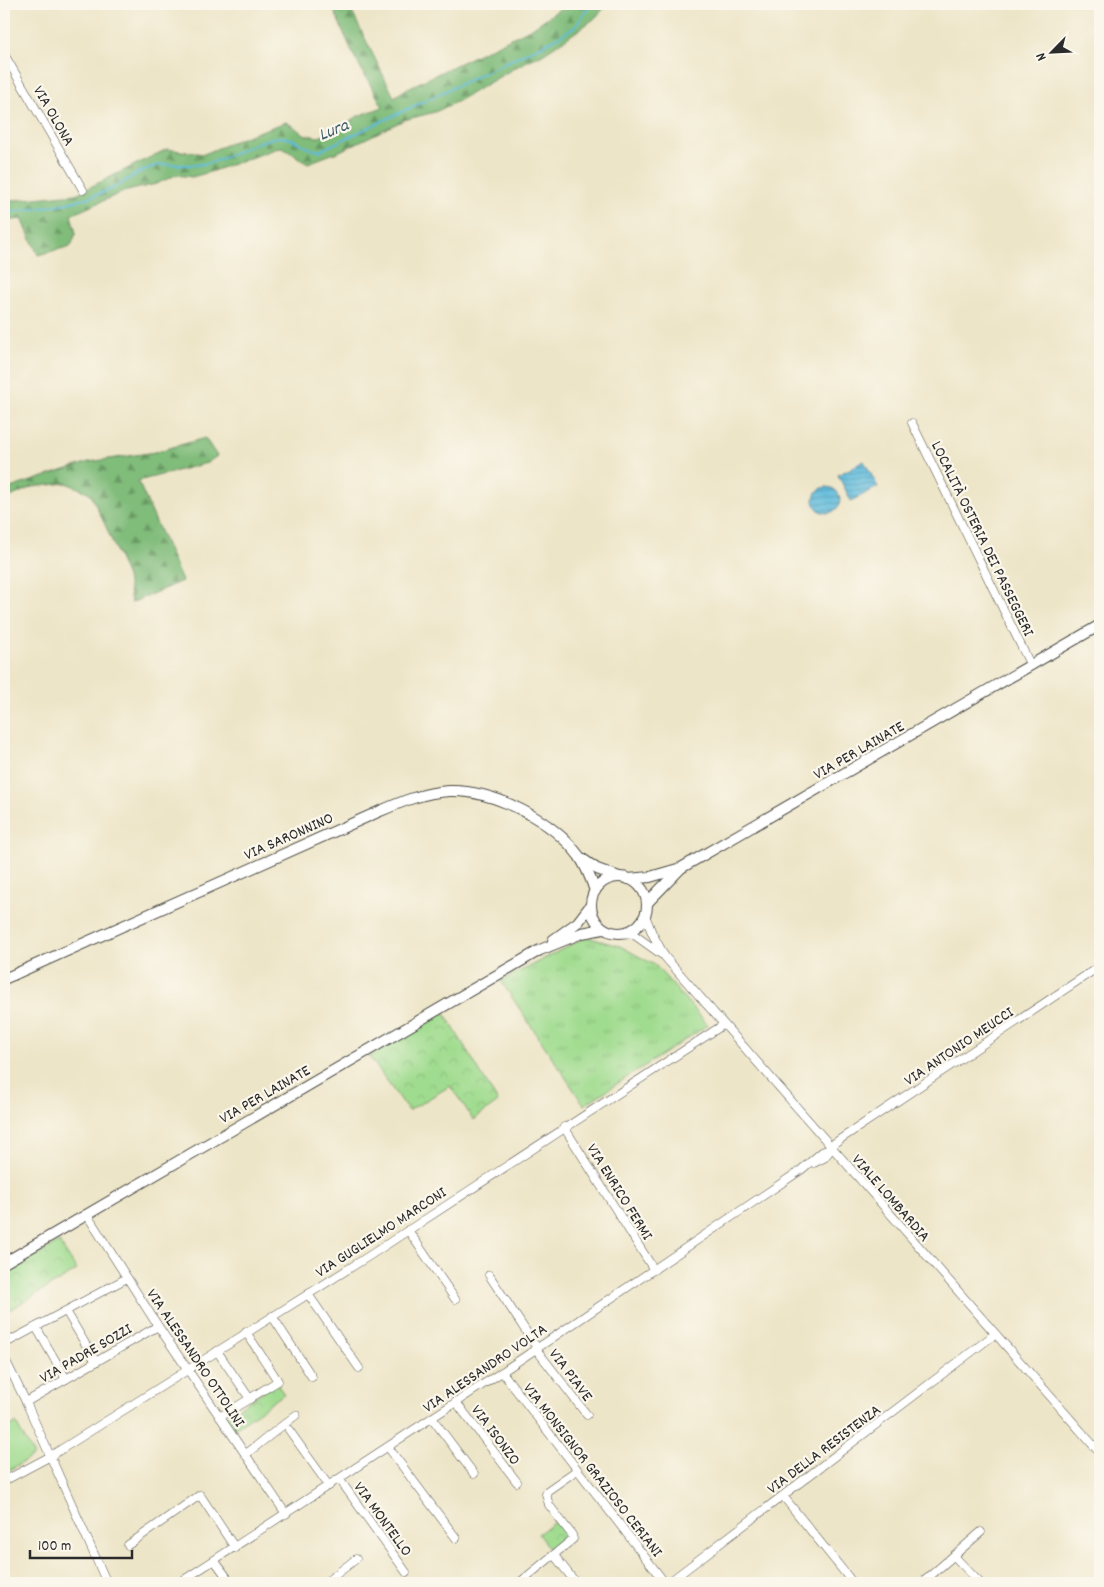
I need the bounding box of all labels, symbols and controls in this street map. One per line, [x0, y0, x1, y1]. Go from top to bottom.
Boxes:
north arrow [1026, 28, 1076, 78]
text: N [1031, 49, 1052, 64]
street label: VIA OLONA [26, 82, 80, 151]
water label: Lura [315, 113, 354, 149]
street label: LOCALITÀ OSTERIA DEI PASSEGGERI [924, 437, 1039, 641]
street label: VIA PER LAINATE [810, 715, 910, 787]
street label: VIA SARONNINO [241, 807, 337, 867]
street label: VIA ANTONIO MEUCCI [900, 1002, 1019, 1092]
street label: VIA PER LAINATE [216, 1059, 316, 1131]
street label: VIA ENRICO FERMI [580, 1139, 658, 1245]
street label: VIALE LOMBARDIA [845, 1150, 935, 1248]
street label: VIA GUGLIELMO MARCONI [311, 1182, 452, 1284]
street label: VIA ALESSANDRO OTTOLINI [140, 1284, 250, 1432]
street label: VIA PADRE SOZZI [36, 1318, 137, 1390]
street label: VIA ALESSANDRO VOLTA [419, 1319, 552, 1419]
street label: VIA PIAVE [542, 1344, 598, 1407]
street label: VIA MONSIGNOR GRAZIOSO CERIANI [517, 1379, 667, 1563]
street label: VIA DELLA RESISTENZA [763, 1399, 887, 1501]
street label: VIA ISONZO [465, 1400, 525, 1471]
street label: VIA MONTELLO [347, 1477, 417, 1562]
scale bar [30, 1527, 132, 1559]
text: 100 m [38, 1536, 71, 1558]

